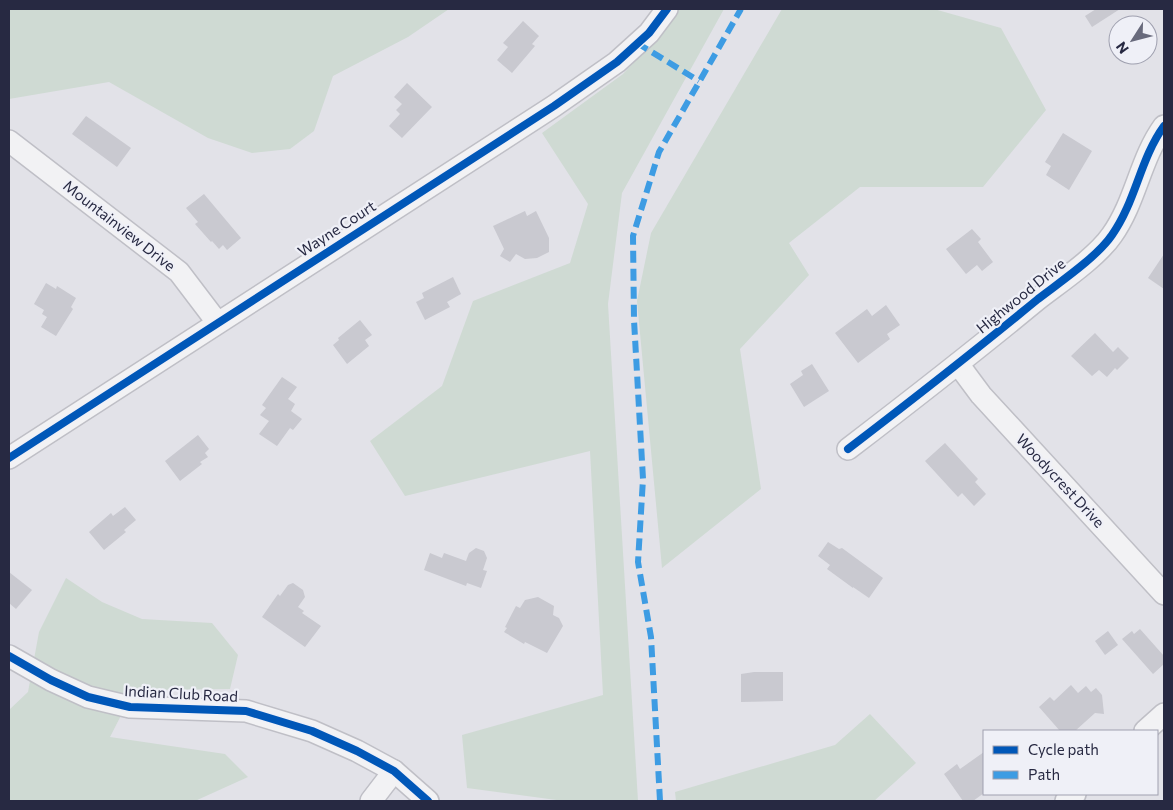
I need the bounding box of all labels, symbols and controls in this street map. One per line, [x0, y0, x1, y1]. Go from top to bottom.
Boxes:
north arrow [1108, 15, 1158, 65]
text: N [1112, 39, 1132, 57]
street label: Mountainview Drive [60, 176, 179, 275]
street label: Wayne Court [294, 196, 379, 260]
street label: Highwood Drive [972, 254, 1068, 337]
street label: Woodycrest Drive [1013, 430, 1109, 531]
street label: Indian Club Road [124, 681, 238, 705]
legend [983, 730, 1158, 795]
text: Cycle path [1028, 740, 1099, 758]
text: Path [1028, 765, 1060, 783]

